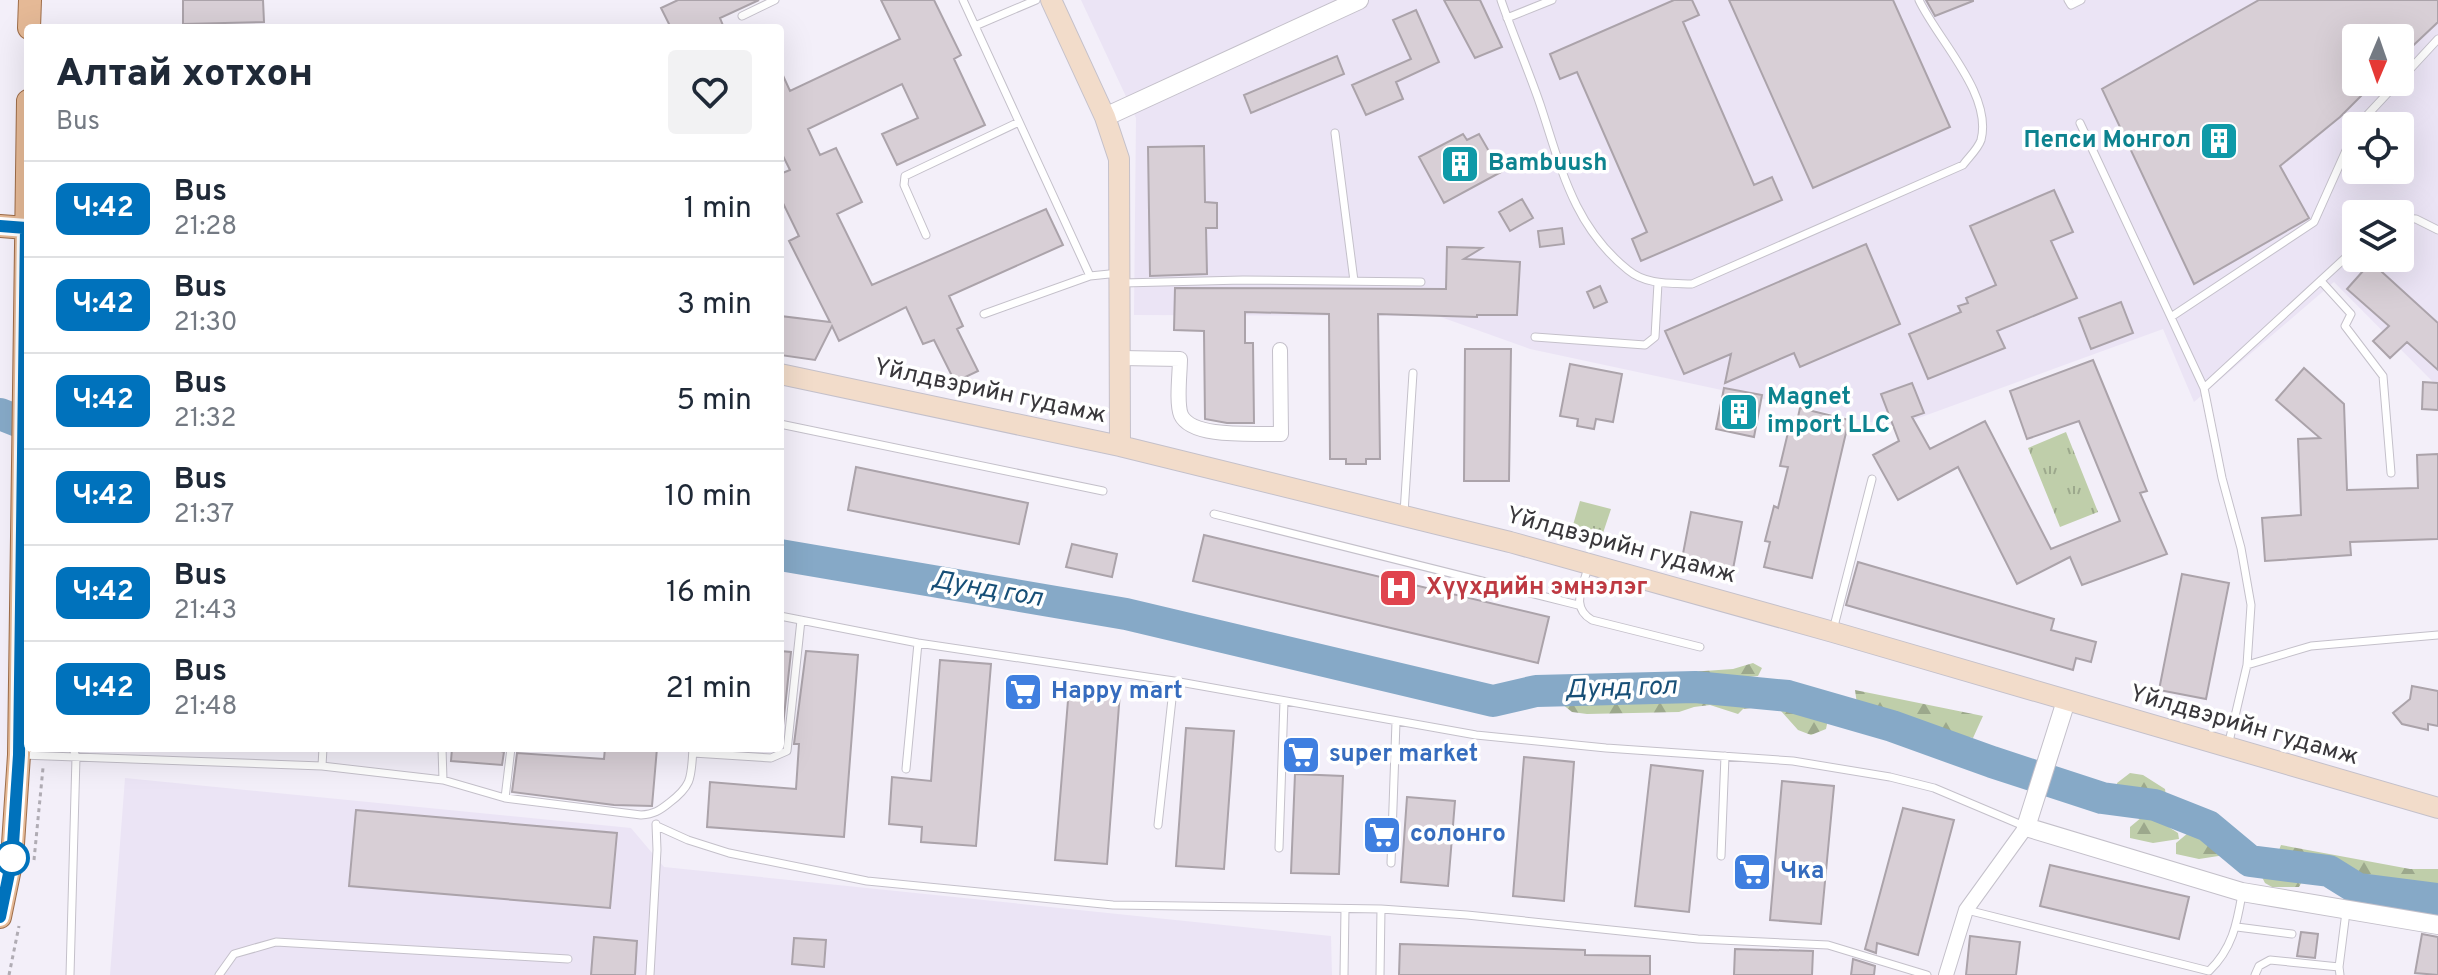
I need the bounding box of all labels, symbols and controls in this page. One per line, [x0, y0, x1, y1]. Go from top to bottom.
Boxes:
north arrow [2342, 24, 2414, 96]
map controls [2342, 24, 2414, 272]
button: heart [668, 50, 752, 134]
text: Алтай хотхон [56, 51, 313, 100]
text: Bus [56, 106, 100, 139]
button: locate [2342, 112, 2414, 184]
building icon: Пепси Монгол [2198, 120, 2240, 162]
place label: Пепси Монгол [2023, 126, 2191, 156]
building icon: Bambuush [1439, 143, 1481, 185]
place label: Bambuush [1488, 149, 1608, 179]
text: Bus [174, 174, 227, 211]
text: Ч:42 [72, 191, 134, 227]
text: 1 min [684, 191, 752, 228]
button: layers [2342, 200, 2414, 272]
text: 21:28 [174, 211, 237, 244]
text: Bus [174, 270, 227, 307]
text: Ч:42 [72, 287, 134, 323]
text: 3 min [677, 287, 752, 324]
text: 21:30 [174, 307, 237, 340]
street label: Yйлдвэрийн гудамж [871, 353, 1109, 431]
text: Bus [174, 366, 227, 403]
text: Ч:42 [72, 383, 134, 419]
text: 5 min [676, 383, 752, 420]
place label: Magnet import LLC [1767, 383, 1890, 441]
building icon: Magnet import LLC [1718, 391, 1760, 433]
text: 21:32 [174, 403, 236, 436]
text: Bus [174, 462, 227, 499]
text: Ч:42 [72, 479, 134, 515]
text: 10 min [665, 479, 752, 516]
text: 21:37 [174, 499, 234, 532]
street label: Yйлдвэрийн гудамж [1503, 501, 1739, 591]
text: Bus [174, 558, 227, 595]
water label: Дунд гол [929, 564, 1046, 616]
hospital icon: Хүүхдийн эмнэлэг [1377, 567, 1419, 609]
place label: Хүүхдийн эмнэлэг [1426, 573, 1647, 603]
text: Ч:42 [72, 575, 134, 611]
text: 16 min [666, 575, 752, 612]
text: 21:43 [174, 595, 237, 628]
text: Bus [174, 654, 227, 691]
text: Ч:42 [72, 671, 134, 707]
text: 21 min [665, 671, 752, 708]
supermarket icon: Happy mart [1002, 671, 1044, 713]
water label: Дунд гол [1565, 671, 1678, 707]
place label: Happy mart [1051, 677, 1183, 707]
street label: Yйлдвэрийн гудамж [2126, 679, 2362, 773]
text: 21:48 [174, 691, 237, 724]
supermarket icon: super market [1280, 734, 1322, 776]
place label: super market [1329, 740, 1478, 770]
supermarket icon: солонго [1361, 814, 1403, 856]
place label: солонго [1410, 820, 1506, 850]
unlabelled marker [0, 841, 29, 875]
supermarket icon: Чка [1731, 851, 1773, 893]
place label: Чка [1780, 857, 1824, 887]

